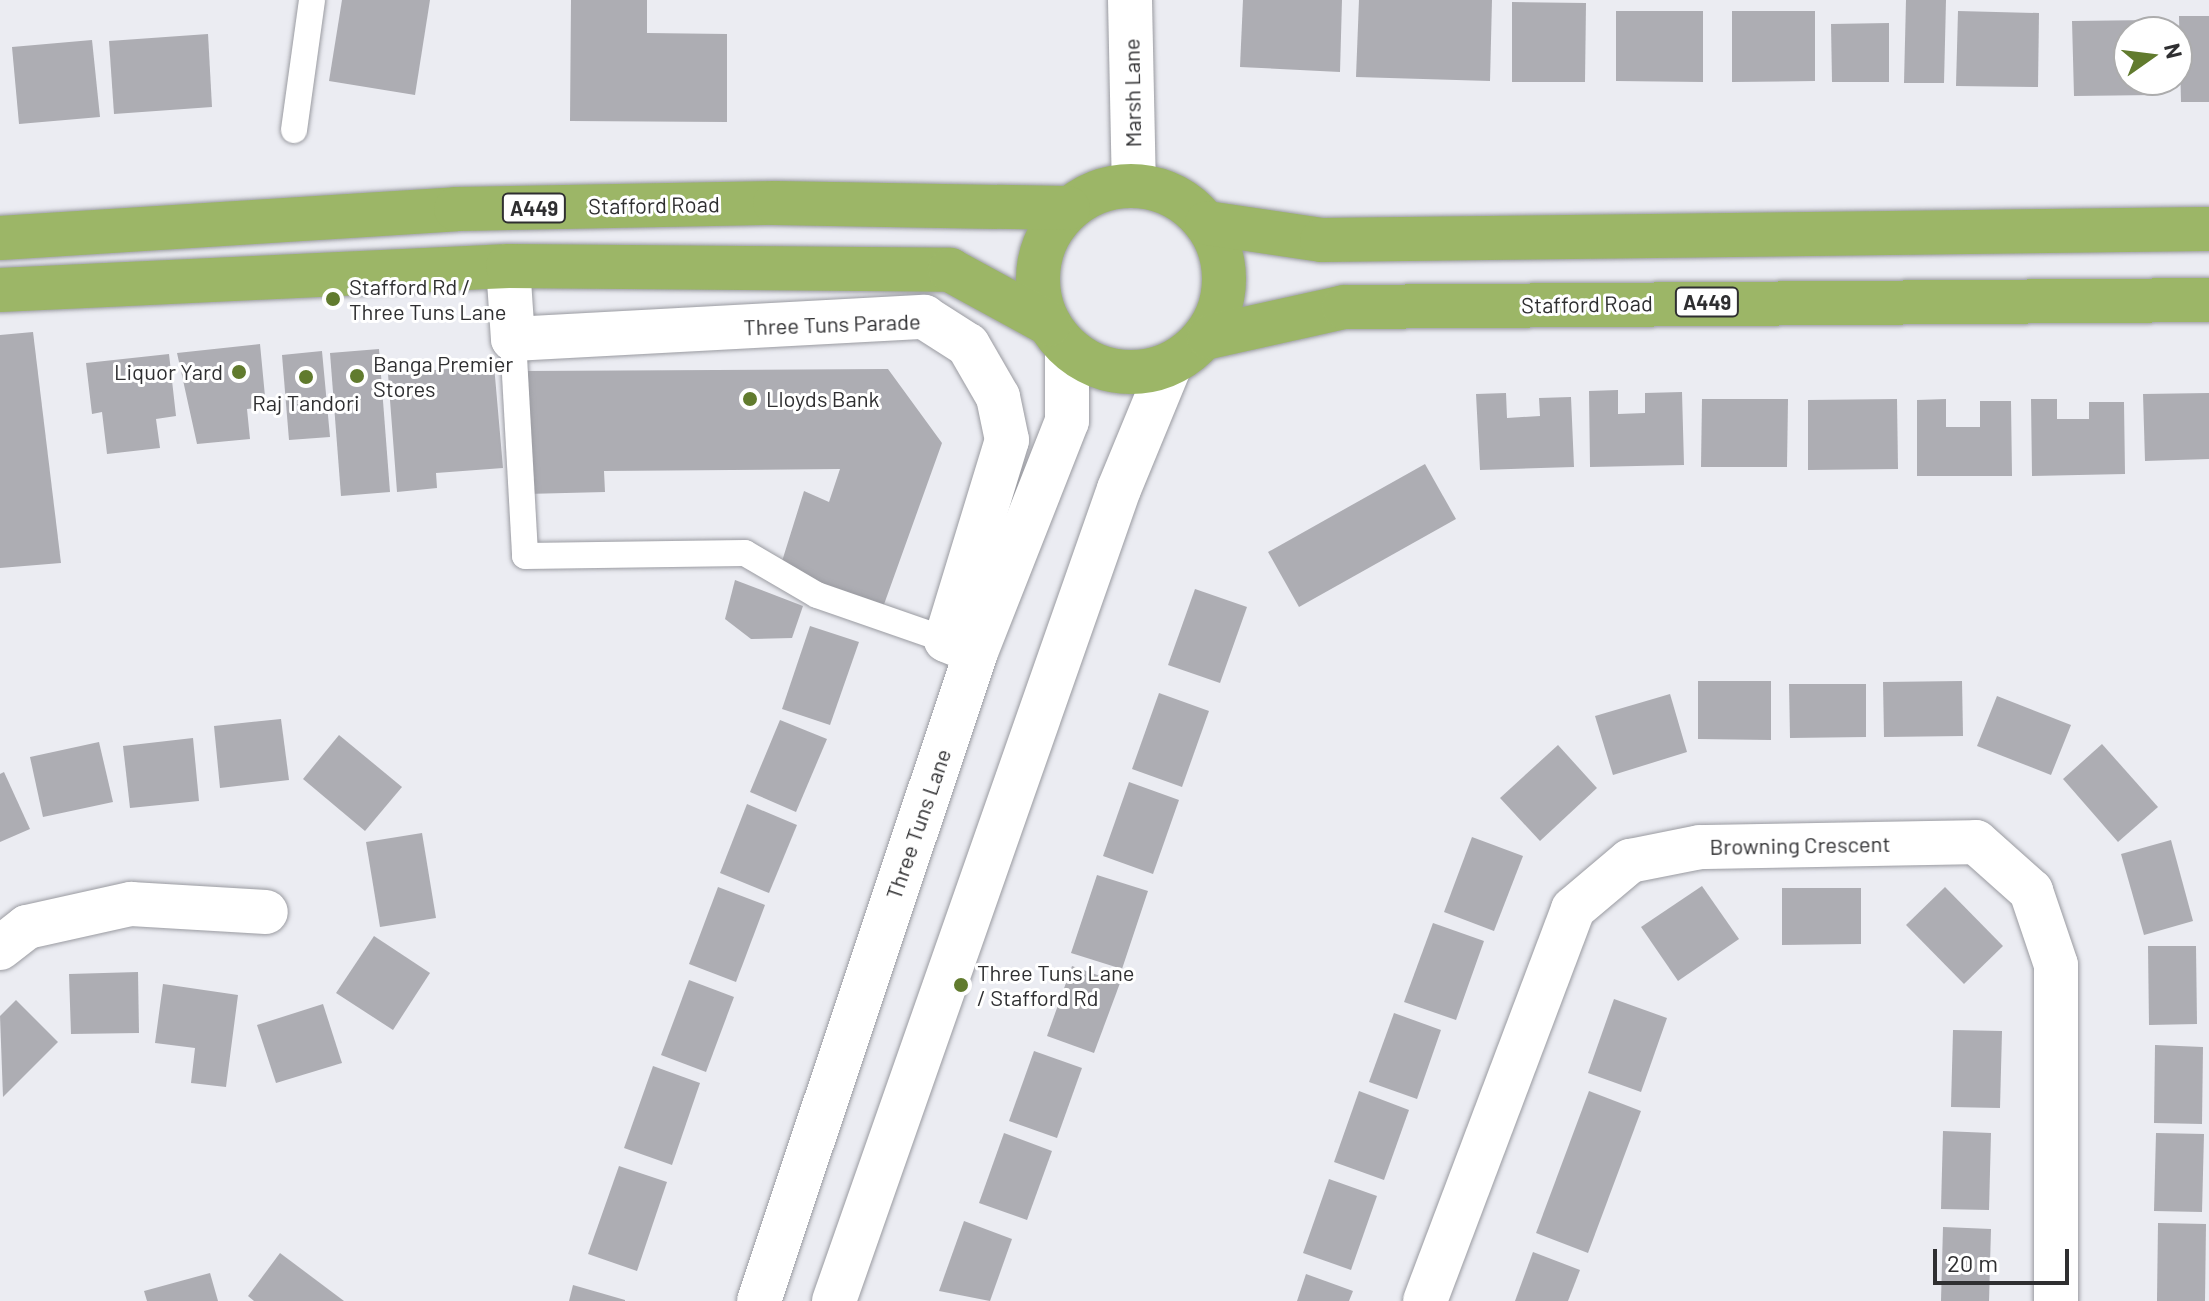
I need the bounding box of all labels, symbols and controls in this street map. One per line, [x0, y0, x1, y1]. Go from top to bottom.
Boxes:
north arrow [2113, 16, 2193, 96]
street label: Marsh Lane [1118, 38, 1146, 148]
text: N [2160, 40, 2189, 61]
street label: Stafford Road [588, 191, 720, 219]
road number: A449 [500, 192, 568, 224]
place label: Stafford Rd / Three Tuns Lane [349, 273, 506, 324]
road number: A449 [1673, 286, 1741, 318]
marker: Stafford Rd / Three Tuns Lane [324, 290, 342, 308]
street label: Stafford Road [1521, 290, 1653, 318]
street label: Three Tuns Parade [743, 308, 921, 340]
place label: Banga Premier Stores [373, 350, 513, 402]
place label: Liquor Yard [114, 359, 223, 385]
marker: Liquor Yard [230, 363, 248, 381]
marker: Banga Premier Stores [348, 367, 366, 385]
marker: Raj Tandori [297, 368, 315, 386]
place label: Lloyds Bank [766, 386, 880, 412]
place label: Raj Tandori [252, 390, 360, 416]
marker: Lloyds Bank [741, 390, 759, 408]
street label: Three Tuns Lane [880, 745, 956, 903]
street label: Browning Crescent [1709, 830, 1891, 860]
place label: Three Tuns Lane / Stafford Rd [977, 959, 1134, 1010]
marker: Three Tuns Lane / Stafford Rd [952, 976, 970, 994]
scale bar [1937, 1233, 2073, 1283]
text: 20 m [1947, 1248, 1998, 1277]

